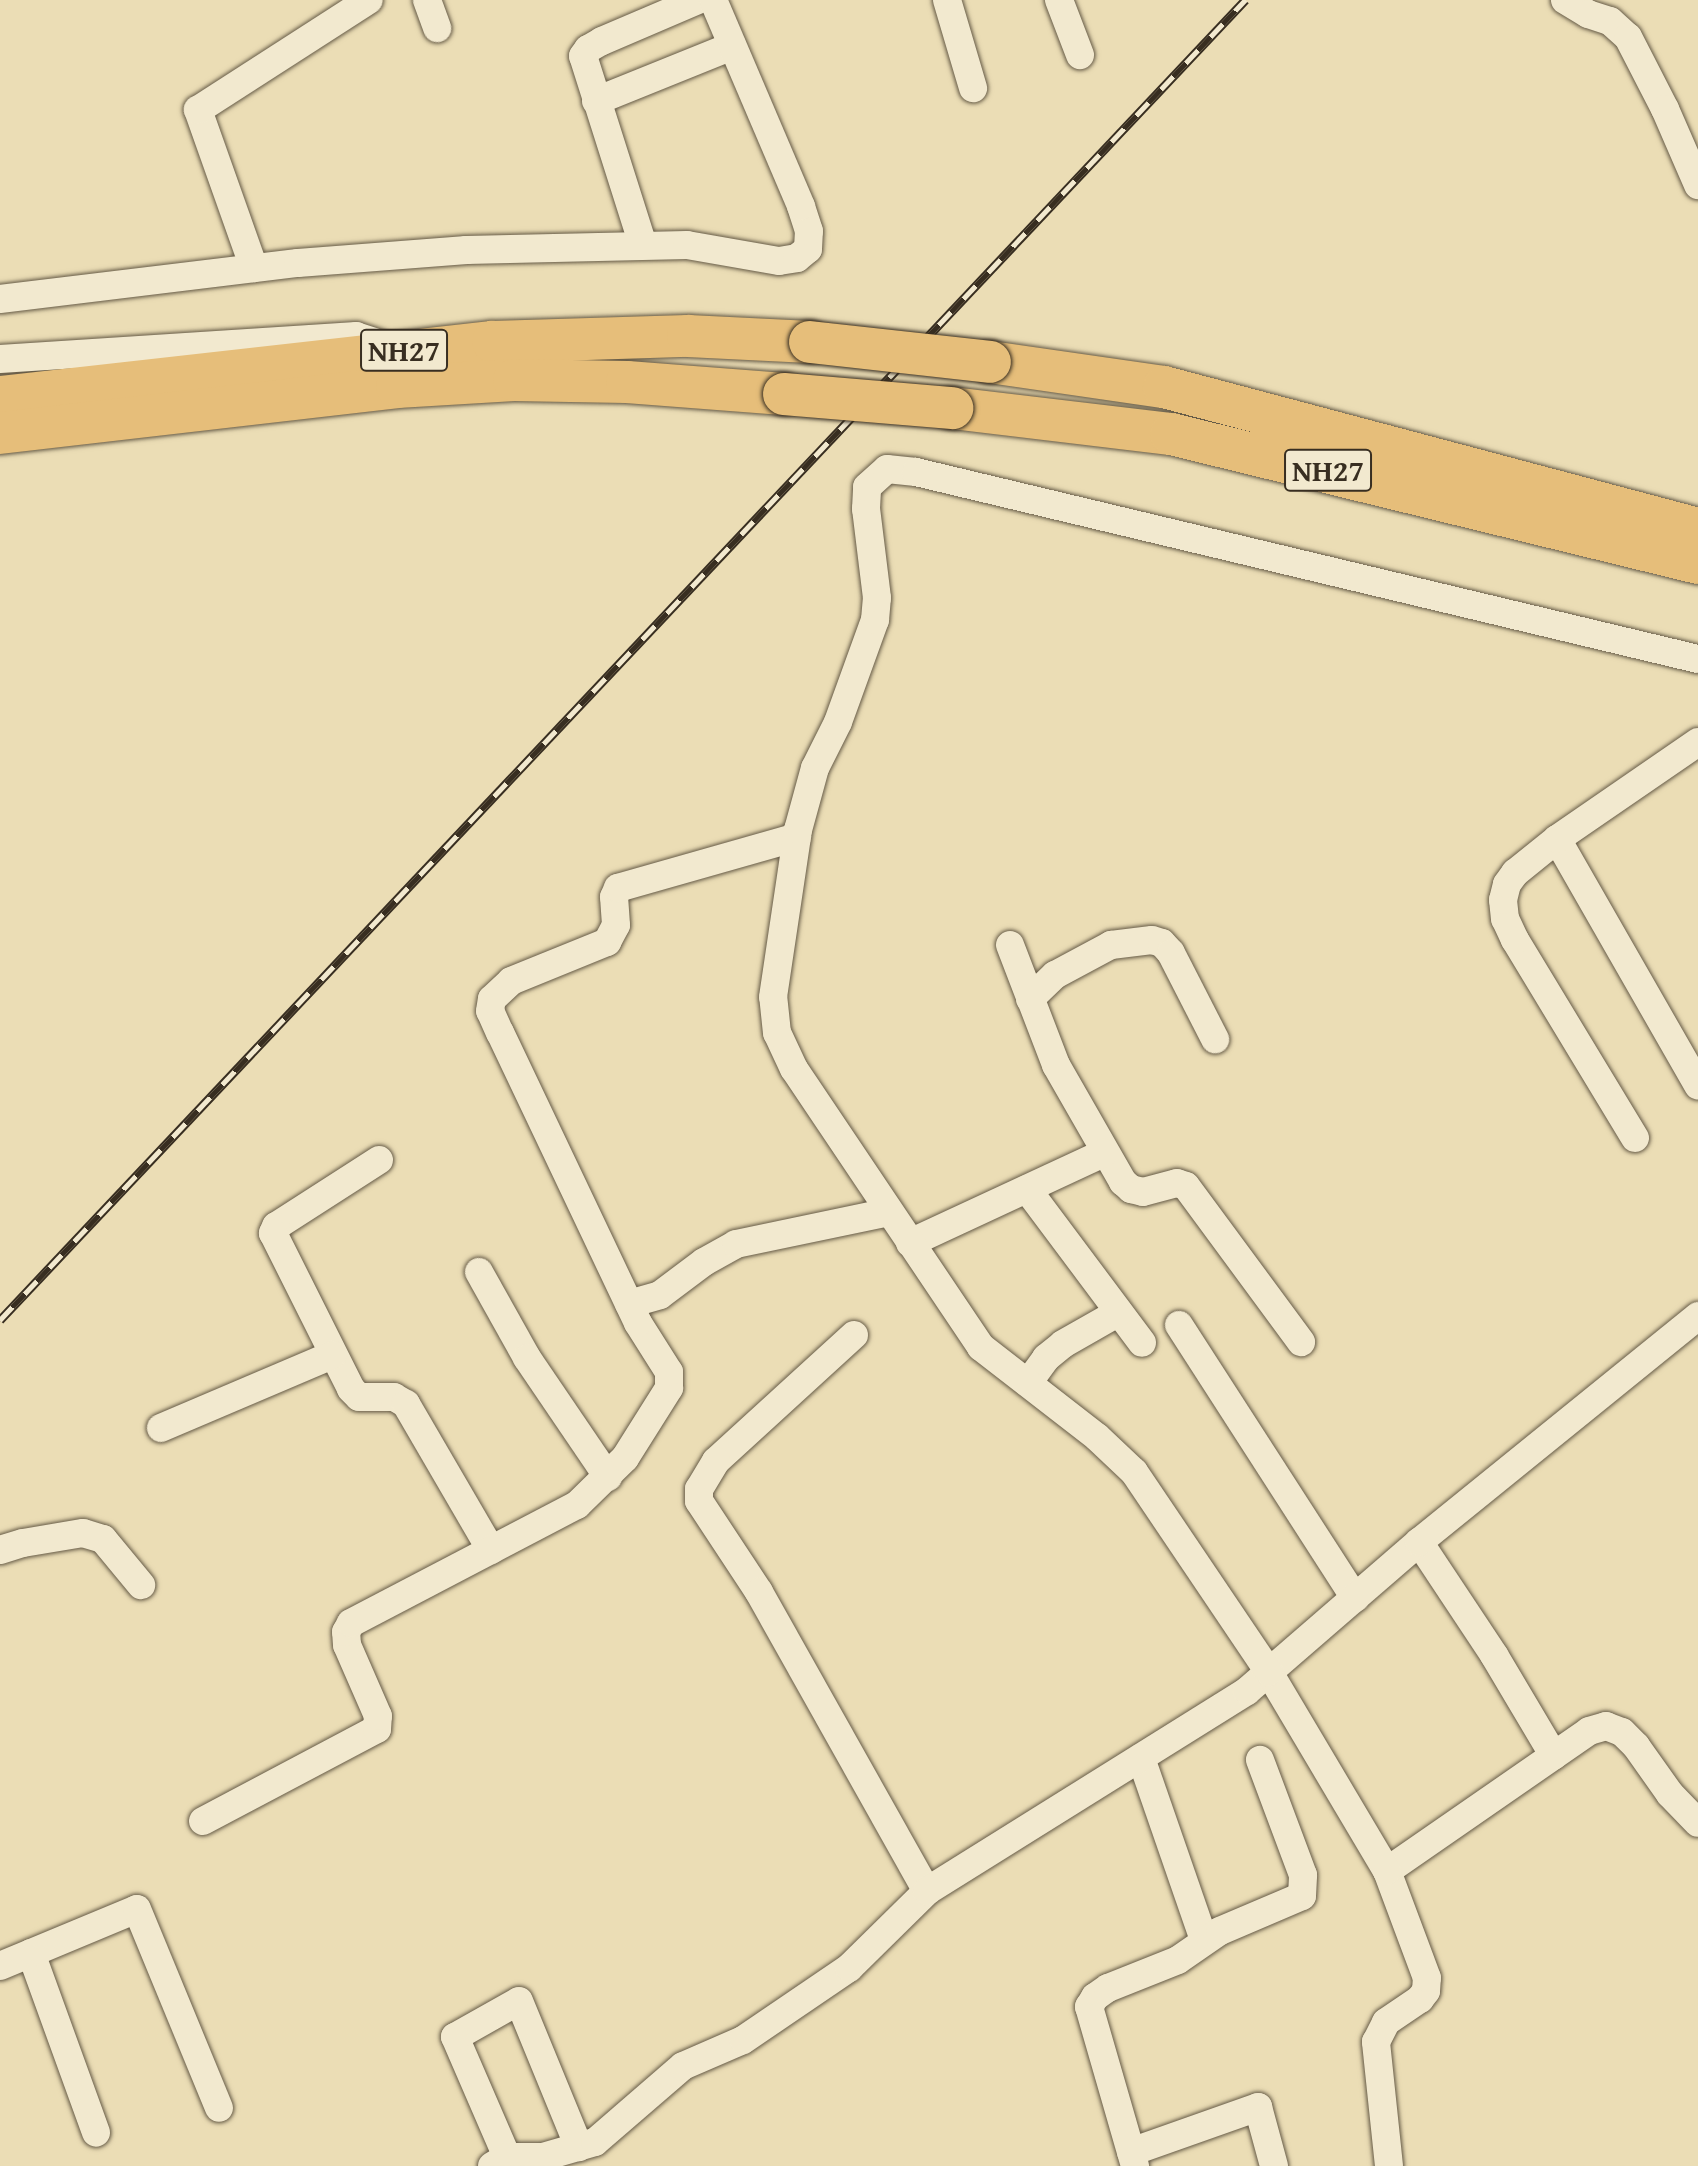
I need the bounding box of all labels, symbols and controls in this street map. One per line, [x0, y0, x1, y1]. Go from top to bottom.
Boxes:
road number: NH27 [360, 324, 448, 376]
road number: NH27 [1284, 444, 1372, 496]

